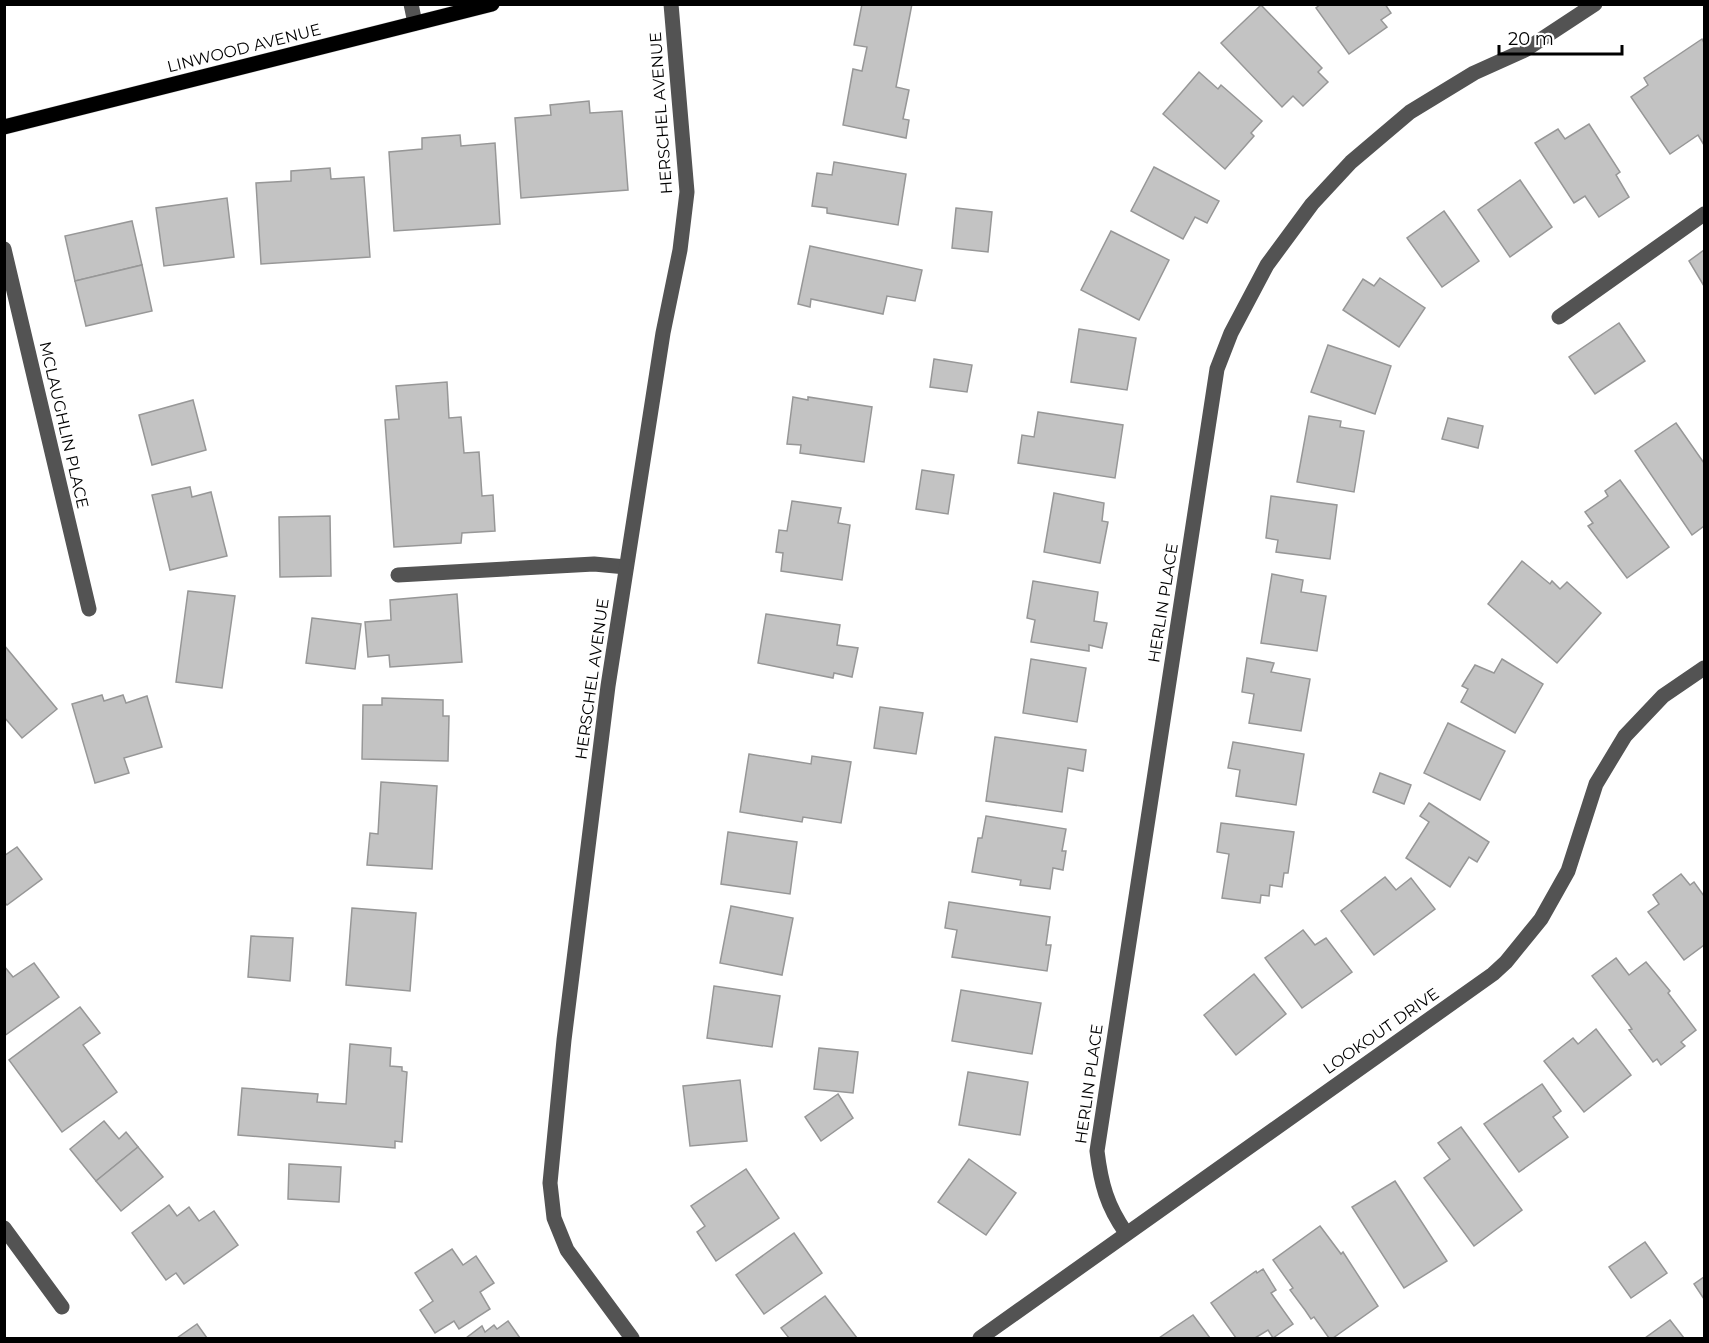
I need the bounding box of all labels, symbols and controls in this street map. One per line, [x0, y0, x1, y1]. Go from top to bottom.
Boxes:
scale bar [1499, 18, 1622, 56]
street label: LINWOOD AVENUE [165, 20, 323, 76]
text: 20 m [1508, 28, 1554, 50]
street label: HERSCHEL AVENUE [646, 31, 676, 195]
street label: MCLAUGHLIN PLACE [36, 340, 92, 510]
street label: HERLIN PLACE [1144, 542, 1182, 664]
street label: HERSCHEL AVENUE [571, 597, 613, 761]
street label: LOOKOUT DRIVE [1319, 984, 1443, 1078]
street label: HERLIN PLACE [1071, 1023, 1107, 1145]

